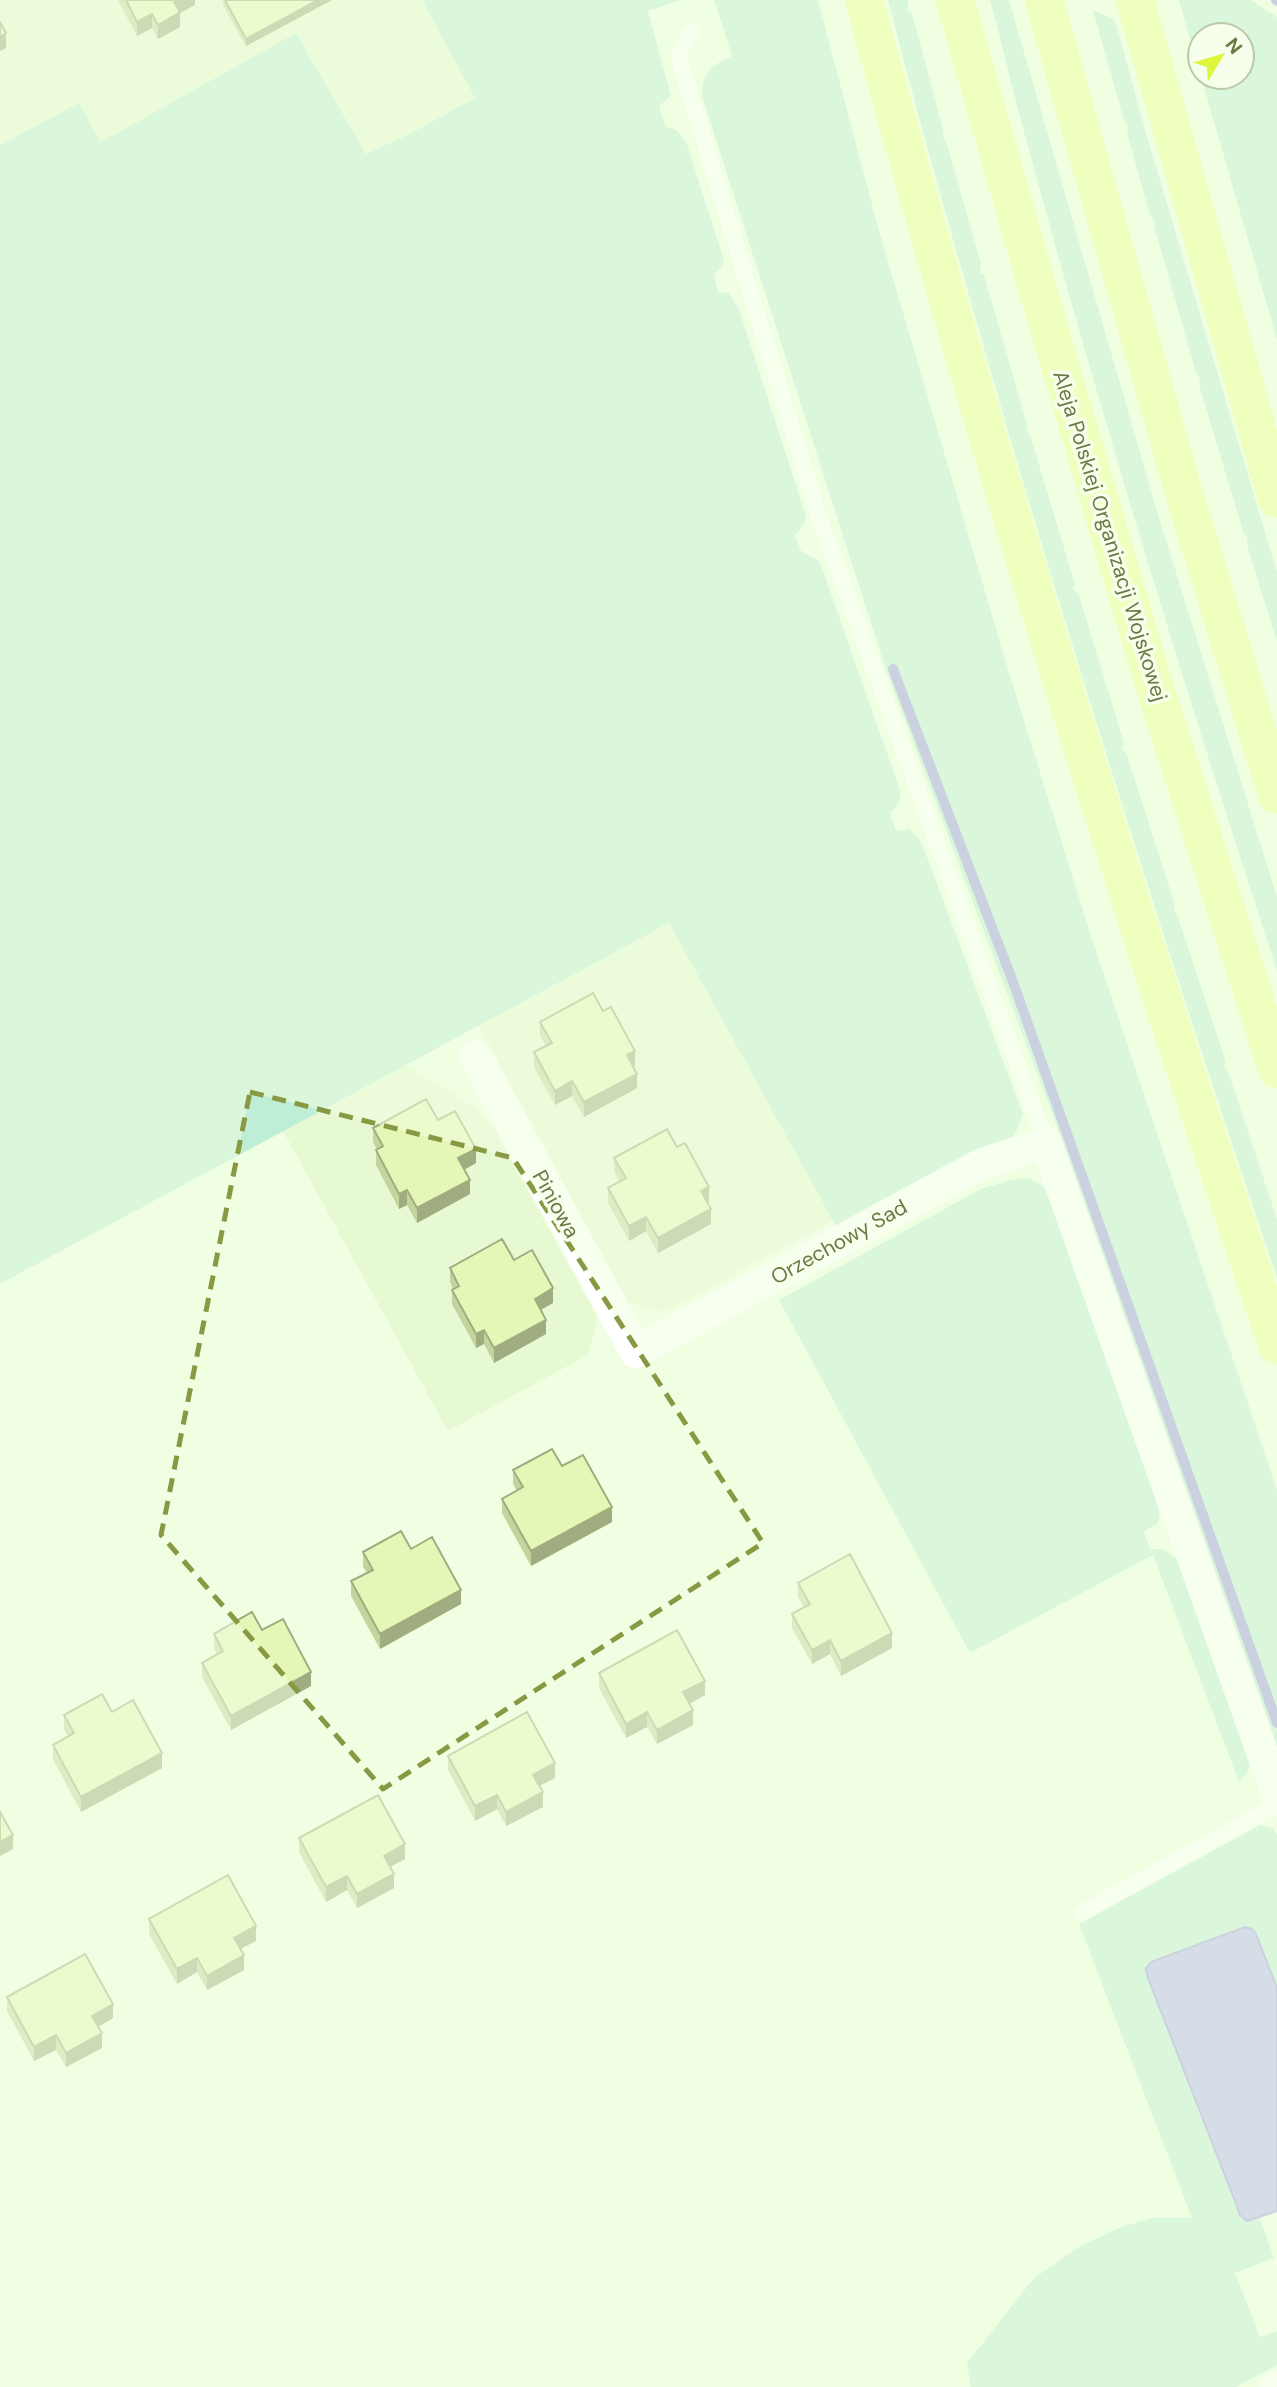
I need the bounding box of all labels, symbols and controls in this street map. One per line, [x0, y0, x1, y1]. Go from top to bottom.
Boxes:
north arrow [1186, 21, 1256, 91]
text: N [1220, 33, 1248, 59]
street label: Aleja Polskiej Organizacji Wojskowej [1046, 367, 1174, 705]
street label: Piniowa [526, 1165, 586, 1243]
street label: Orzechowy Sad [766, 1193, 912, 1291]

